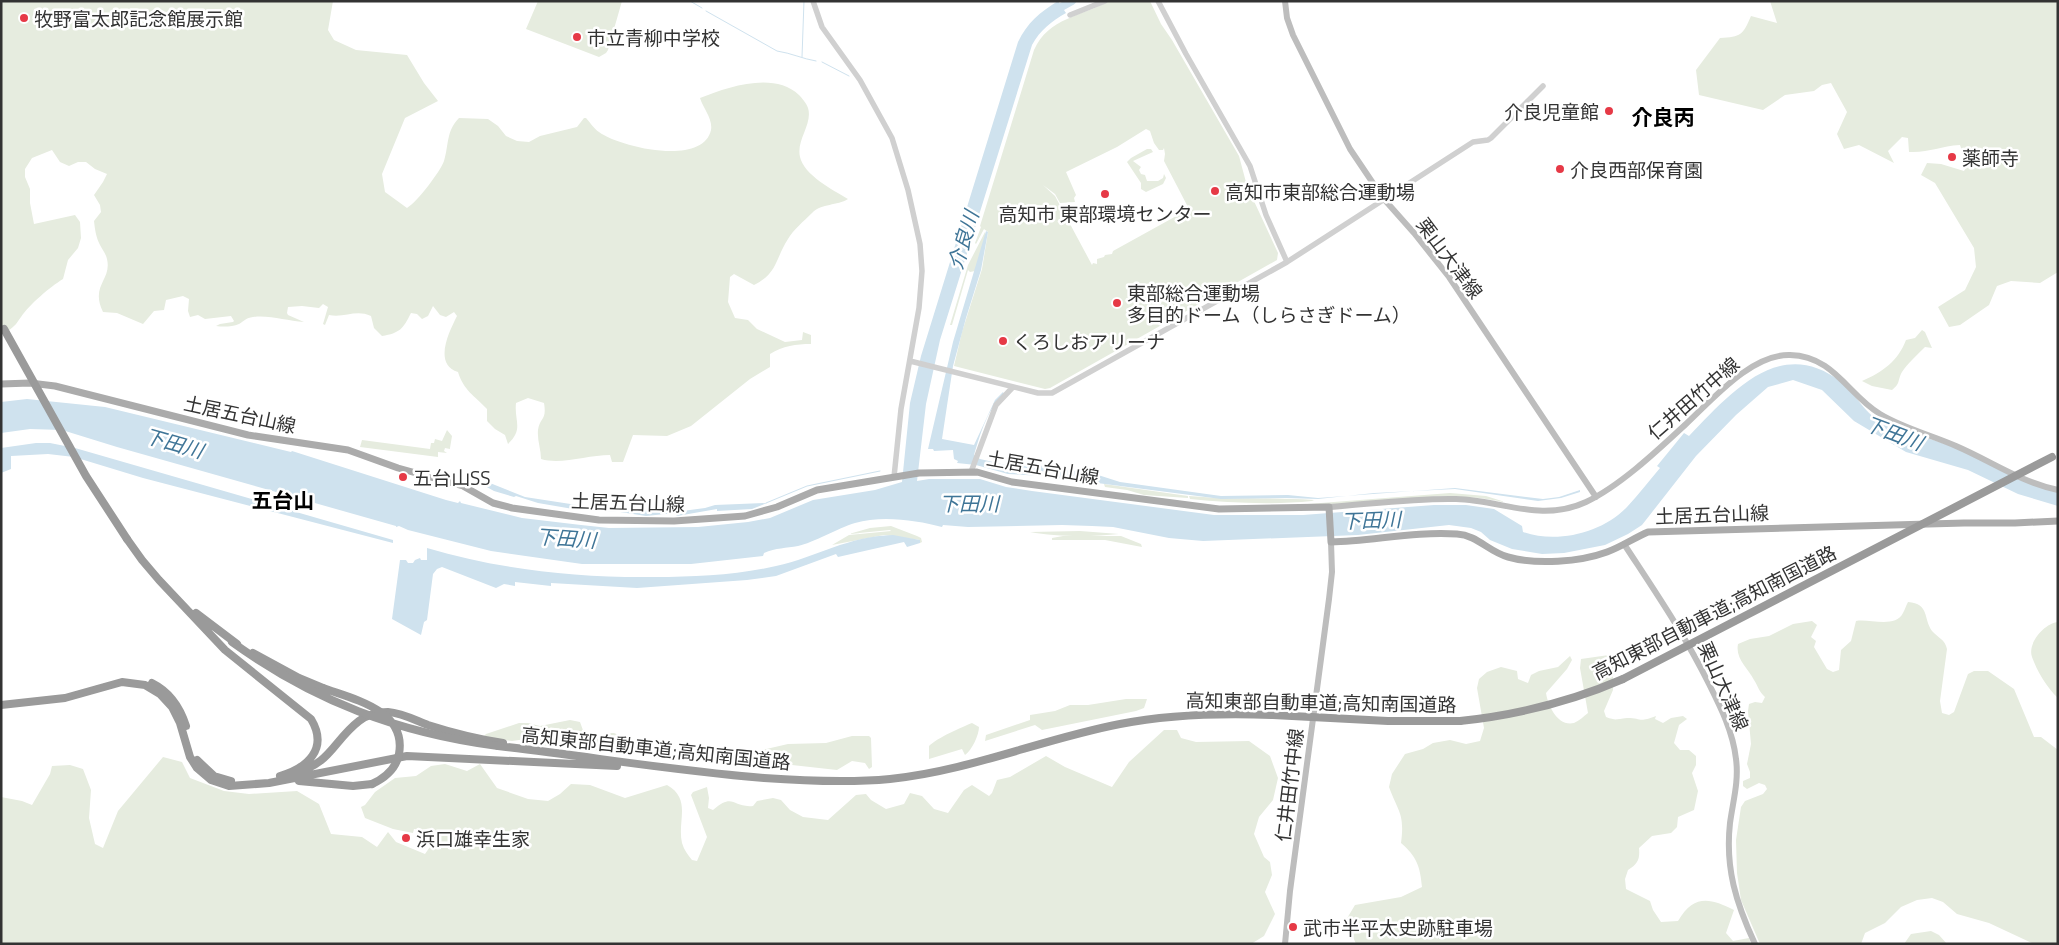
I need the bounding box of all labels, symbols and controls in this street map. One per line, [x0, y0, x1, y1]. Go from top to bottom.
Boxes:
place label: 牧野富太郎記念館展示館 [34, 4, 243, 33]
marker: 牧野富太郎記念館展示館 [18, 12, 30, 24]
place label: 市立青柳中学校 [587, 23, 720, 52]
marker: 市立青柳中学校 [571, 31, 583, 43]
place label: 介良児童館 [1504, 97, 1599, 126]
district label: 介良丙 [1632, 101, 1695, 133]
marker: 介良児童館 [1603, 105, 1615, 117]
place label: 薬師寺 [1962, 143, 2019, 172]
marker: 薬師寺 [1946, 151, 1958, 163]
place label: 介良西部保育園 [1570, 155, 1703, 184]
marker: 介良西部保育園 [1554, 163, 1566, 175]
place label: 高知市東部総合運動場 [1225, 177, 1415, 206]
marker: 高知市東部総合運動場 [1209, 185, 1221, 197]
marker: 高知市 東部環境センター [1099, 188, 1111, 200]
place label: 高知市 東部環境センター [998, 199, 1212, 228]
water label: 介良川 [939, 205, 987, 273]
street label: 栗山大津線 [1410, 211, 1490, 305]
place label: 東部総合運動場 多目的ドーム（しらさぎドーム） [1127, 278, 1411, 329]
marker: 東部総合運動場 多目的ドーム（しらさぎドーム） [1111, 297, 1123, 309]
place label: くろしおアリーナ [1013, 327, 1165, 356]
marker: くろしおアリーナ [997, 335, 1009, 347]
street label: 仁井田竹中線 [1640, 350, 1746, 446]
street label: 土居五台山線 [181, 388, 299, 440]
water label: 下田川 [1860, 408, 1929, 459]
water label: 下田川 [141, 420, 209, 467]
street label: 土居五台山線 [984, 443, 1102, 491]
place label: 五台山SS [413, 463, 491, 492]
marker: 五台山SS [397, 471, 409, 483]
district label: 五台山 [252, 484, 315, 516]
street label: 土居五台山線 [571, 486, 685, 518]
water label: 下田川 [939, 488, 1001, 519]
street label: 土居五台山線 [1655, 498, 1769, 530]
water label: 下田川 [1340, 503, 1404, 537]
water label: 下田川 [535, 520, 599, 556]
street label: 高知東部自動車道;高知南国道路 [1587, 538, 1841, 686]
street label: 栗山大津線 [1691, 637, 1757, 735]
street label: 高知東部自動車道;高知南国道路 [1185, 685, 1457, 719]
street label: 高知東部自動車道;高知南国道路 [520, 719, 792, 777]
street label: 仁井田竹中線 [1268, 727, 1310, 843]
place label: 浜口雄幸生家 [416, 824, 530, 853]
marker: 浜口雄幸生家 [400, 832, 412, 844]
place label: 武市半平太史跡駐車場 [1303, 913, 1493, 942]
marker: 武市半平太史跡駐車場 [1287, 921, 1299, 933]

